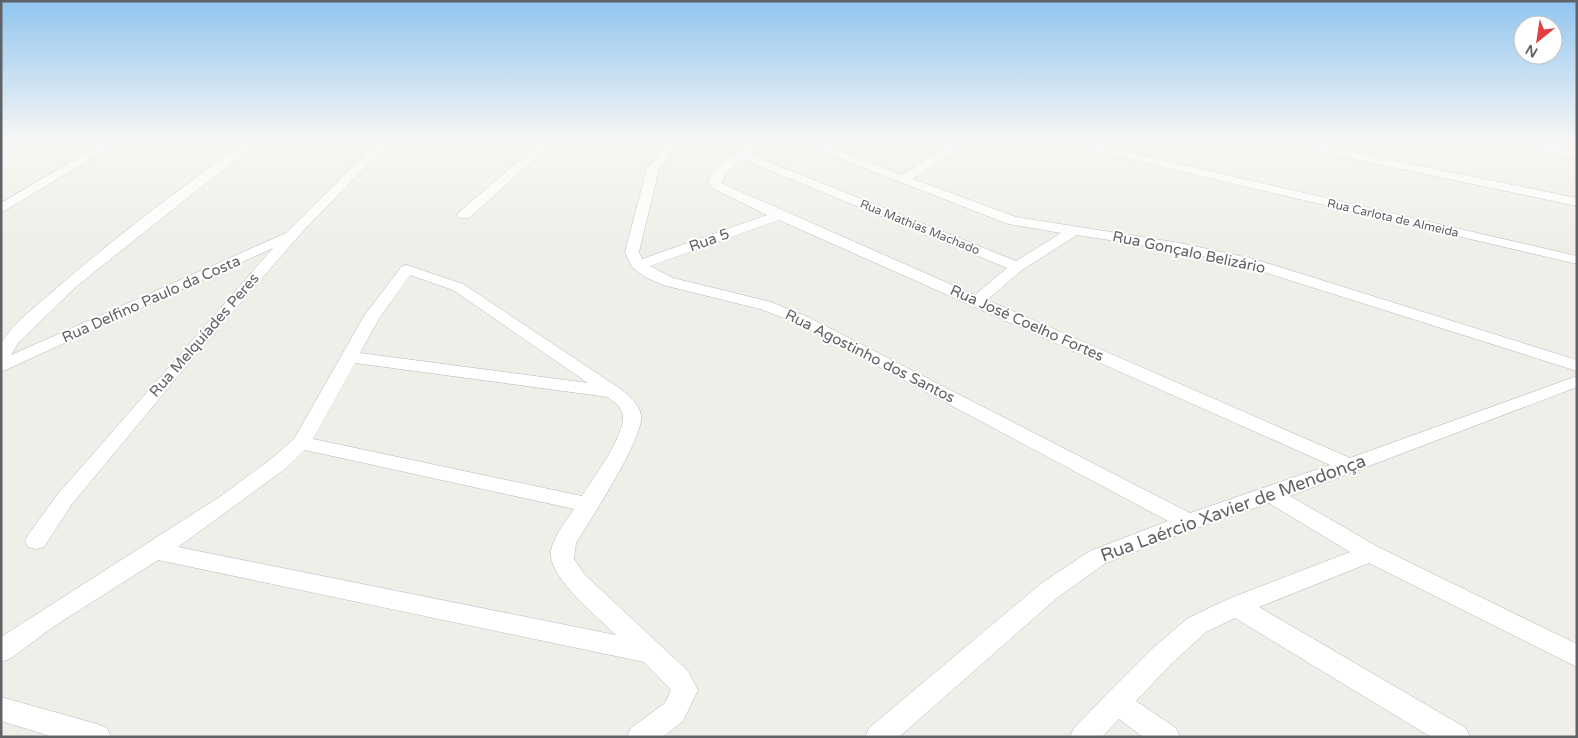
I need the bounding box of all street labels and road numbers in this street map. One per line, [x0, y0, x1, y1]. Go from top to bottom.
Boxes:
street label: Rua Carlota de Almeida [1326, 196, 1460, 240]
street label: Rua Mathias Machado [858, 197, 982, 257]
street label: Rua 5 [686, 224, 732, 256]
street label: Rua Gonçalo Belizário [1111, 227, 1267, 277]
street label: Rua Delfino Paulo da Costa [59, 251, 243, 347]
street label: Rua Melquíades Peres [145, 269, 263, 401]
street label: Rua José Coelho Fortes [947, 281, 1107, 365]
street label: Rua Agostinho dos Santos [782, 305, 958, 407]
street label: Rua Laércio Xavier de Mendonça [1097, 450, 1369, 566]

